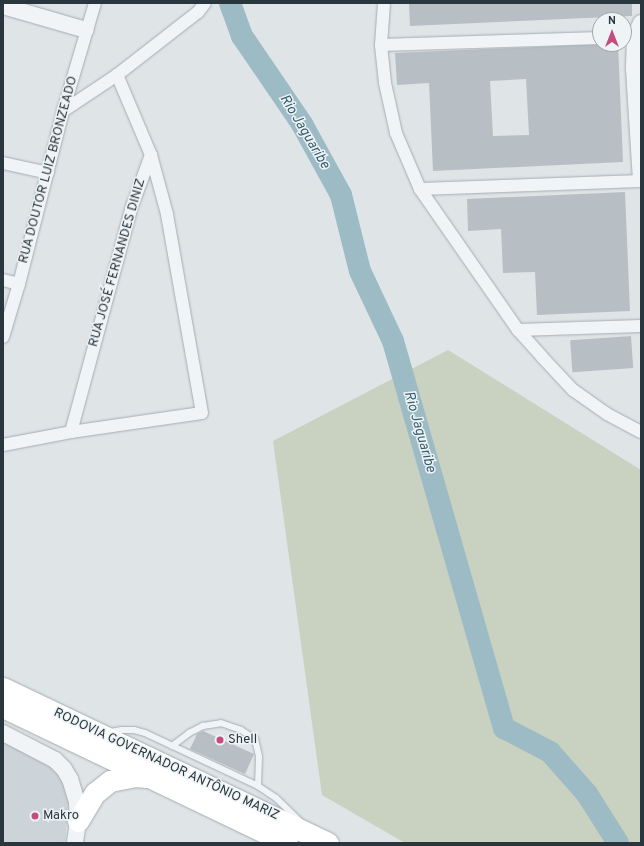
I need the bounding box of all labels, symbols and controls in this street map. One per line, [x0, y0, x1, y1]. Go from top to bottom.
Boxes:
north arrow [592, 12, 632, 52]
text: N [608, 14, 616, 28]
street label: RUA DOUTOR LUIZ BRONZEADO [16, 74, 82, 266]
water label: Rio Jaguaribe [275, 92, 333, 172]
street label: RUA JOSÉ FERNANDES DINIZ [86, 177, 150, 349]
water label: Rio Jaguaribe [399, 389, 439, 475]
street label: RODOVIA GOVERNADOR ANTÔNIO MARIZ [50, 706, 282, 824]
place label: Shell [228, 732, 257, 748]
marker: Shell [215, 735, 225, 745]
place label: Makro [43, 808, 79, 824]
marker: Makro [30, 811, 40, 821]

